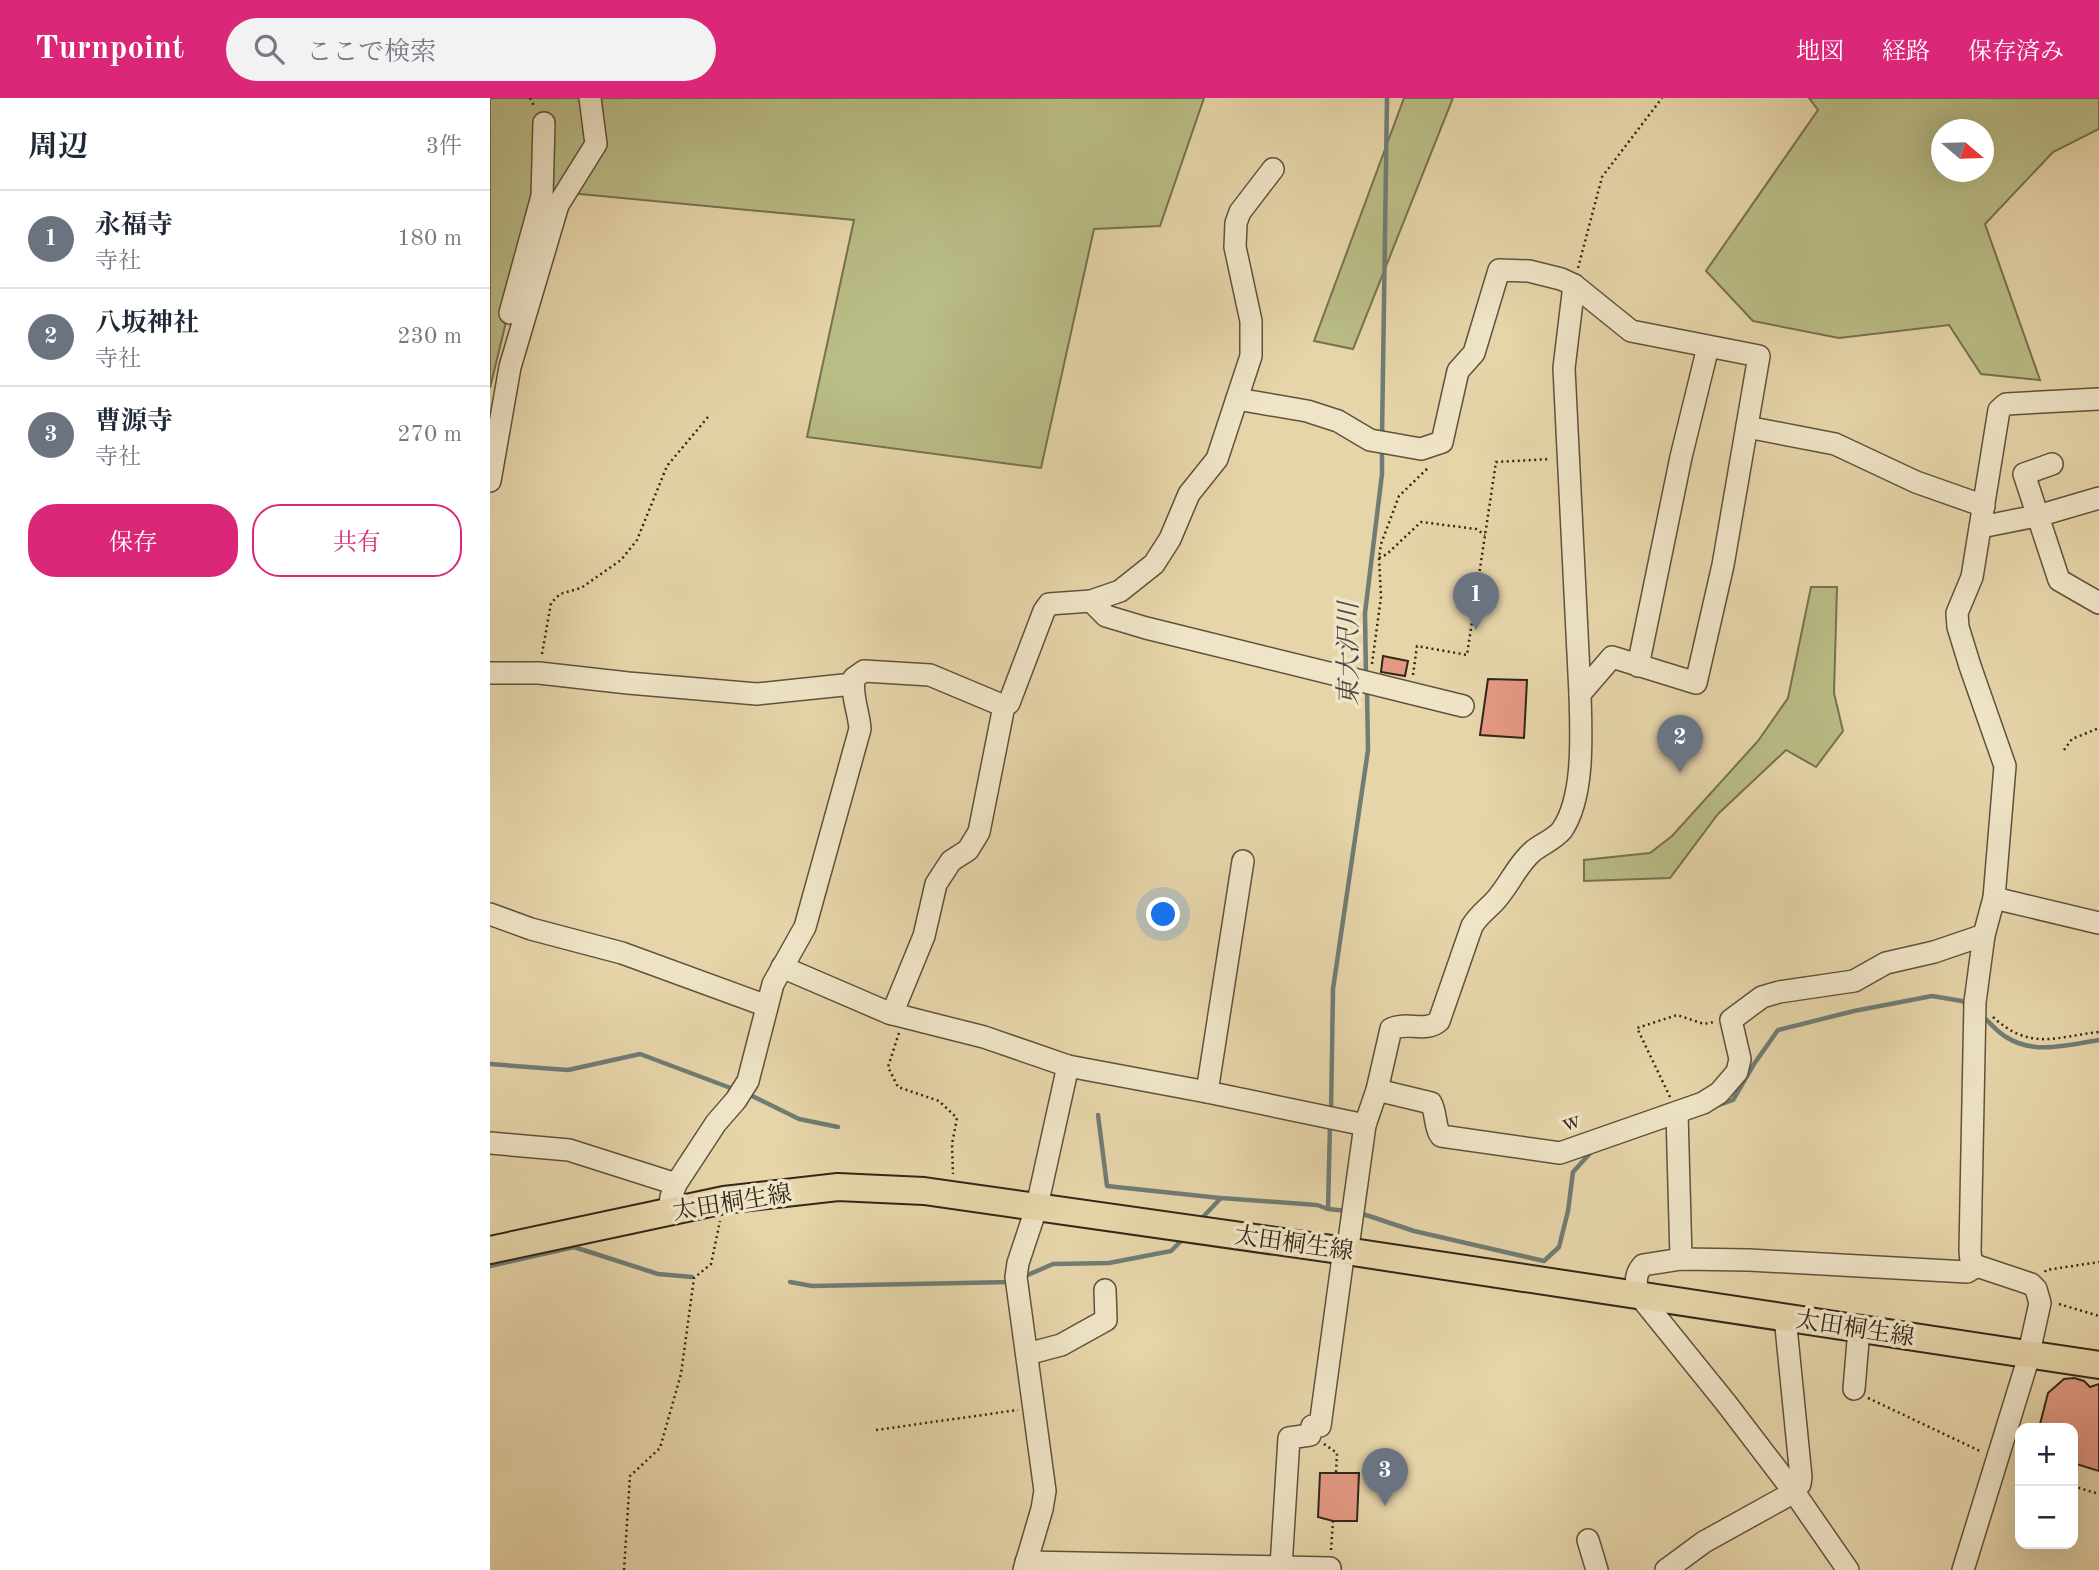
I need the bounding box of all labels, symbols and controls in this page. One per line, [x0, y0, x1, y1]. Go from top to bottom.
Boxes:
search box [226, 18, 716, 81]
icon: search [250, 30, 288, 68]
text: Turnpoint [35, 33, 184, 66]
text: ここで検索 [306, 40, 436, 66]
text: 地図 [1796, 41, 1844, 65]
text: 経路 [1882, 41, 1930, 65]
text: 保存済み [1968, 41, 2064, 65]
north arrow [1931, 119, 1994, 182]
text: 周辺 [28, 133, 88, 163]
text: 3件 [426, 135, 462, 158]
text: 永福寺 [95, 213, 173, 239]
text: 1 [44, 227, 58, 250]
text: 180 m [397, 227, 462, 250]
text: 寺社 [95, 250, 141, 273]
text: 八坂神社 [95, 311, 199, 337]
text: 2 [44, 325, 58, 348]
text: 230 m [397, 325, 462, 348]
text: 寺社 [95, 348, 141, 371]
text: 曹源寺 [95, 409, 173, 435]
text: 3 [44, 423, 58, 446]
text: 270 m [397, 423, 462, 446]
text: 寺社 [95, 446, 141, 469]
button: 保存 [28, 504, 238, 577]
button: 共有 [252, 504, 462, 577]
pin: 1 [1453, 572, 1499, 630]
water label: 東大沢川 [1335, 599, 1363, 706]
pin: 2 [1657, 715, 1703, 773]
your location [1146, 897, 1180, 931]
street label: w [1559, 1108, 1585, 1137]
street label: 太田桐生線 [671, 1180, 793, 1225]
street label: 太田桐生線 [1233, 1222, 1355, 1265]
street label: 太田桐生線 [1794, 1306, 1916, 1351]
map controls [2015, 1423, 2078, 1549]
button: + [2015, 1423, 2078, 1486]
pin: 3 [1362, 1448, 1408, 1506]
button: − [2015, 1486, 2078, 1549]

